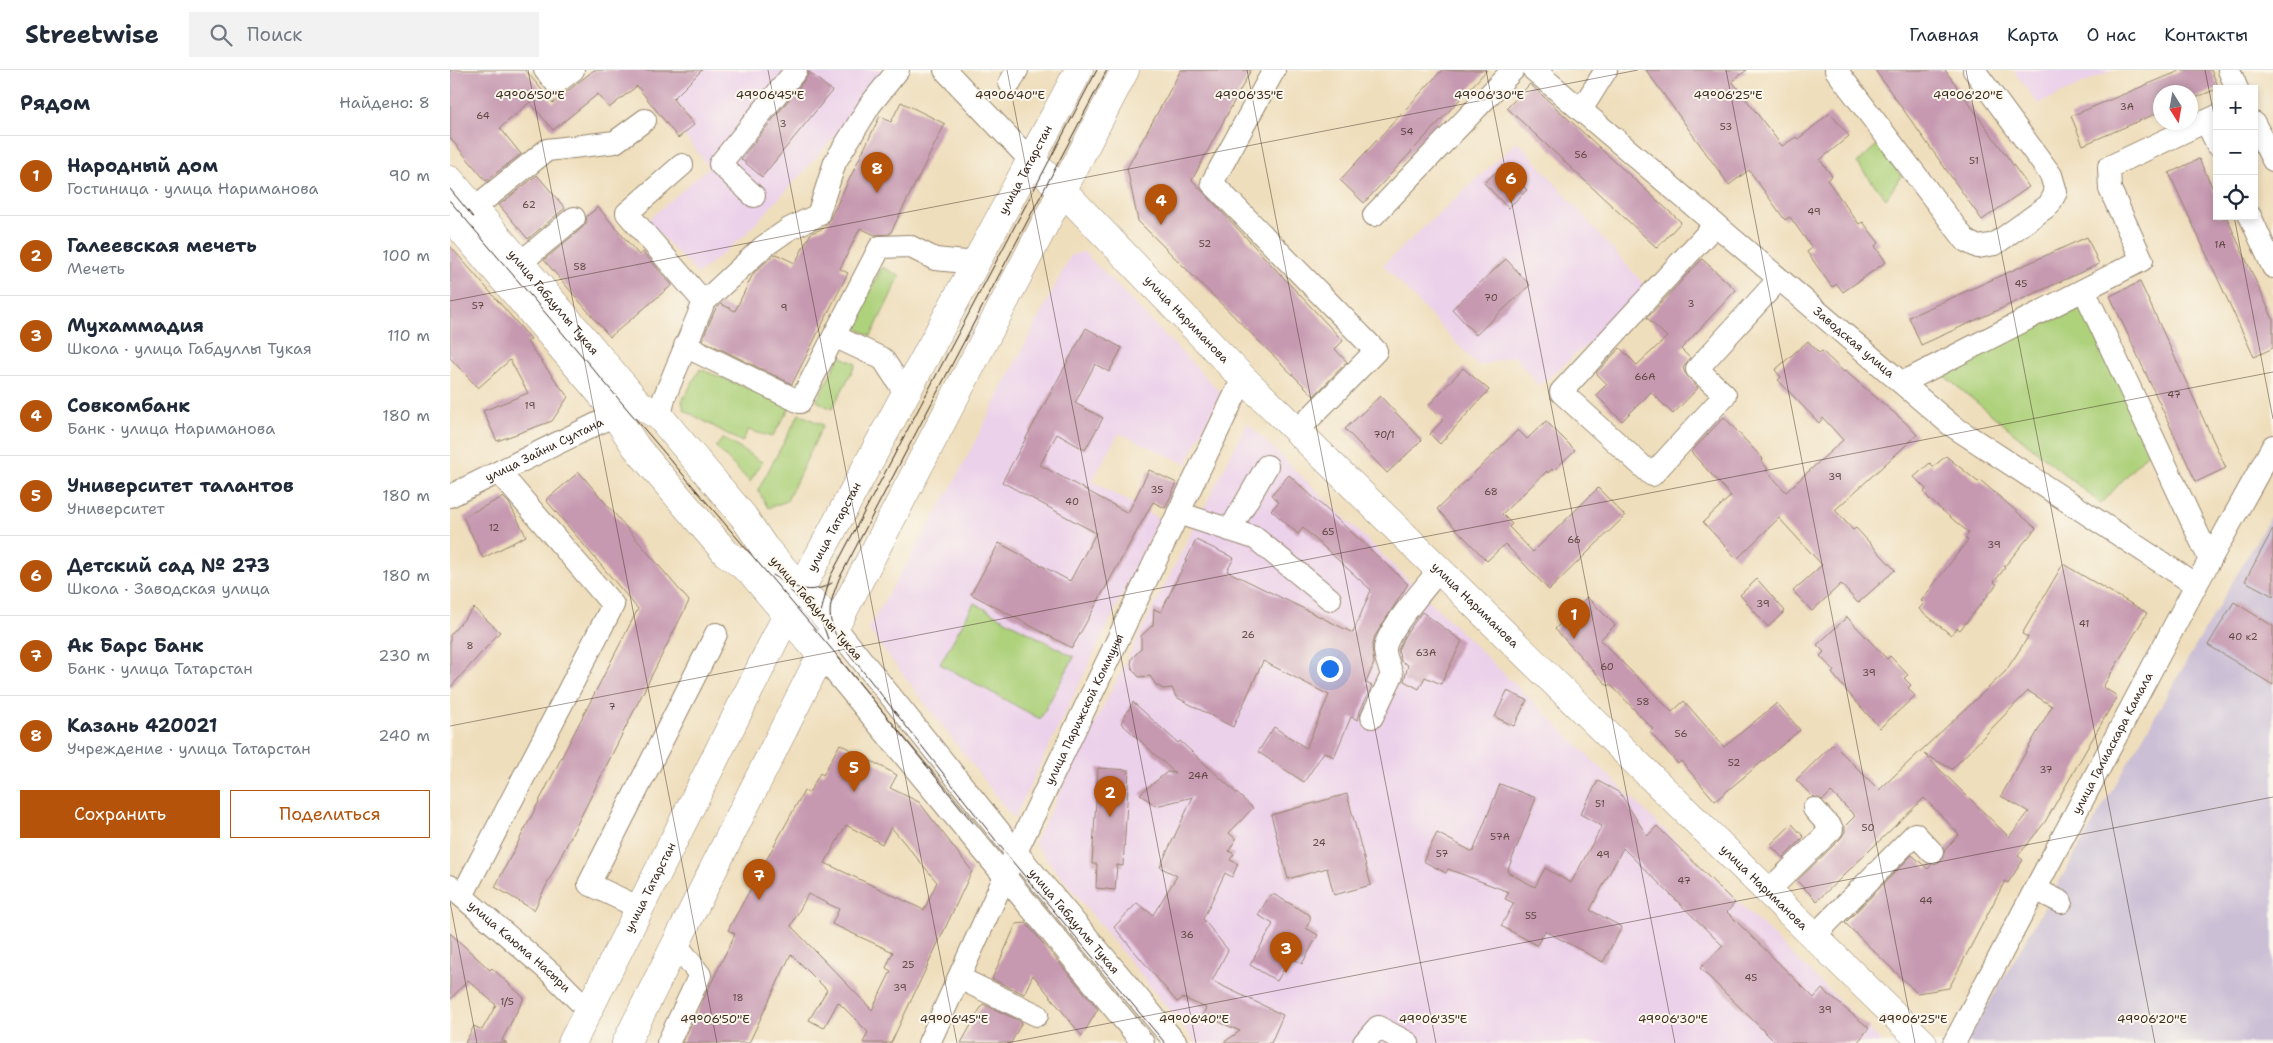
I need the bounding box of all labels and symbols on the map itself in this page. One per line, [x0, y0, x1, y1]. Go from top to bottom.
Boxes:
north arrow [2153, 85, 2198, 130]
text: 49°06'50"E [495, 87, 565, 103]
text: 49°06'45"E [736, 87, 804, 103]
text: 49°06'40"E [975, 87, 1045, 103]
text: 49°06'35"E [1215, 87, 1283, 103]
text: 49°06'30"E [1454, 87, 1524, 103]
text: 49°06'25"E [1694, 87, 1762, 103]
text: 49°06'20"E [1933, 87, 2003, 103]
house number: 3А [2120, 100, 2134, 113]
house number: 64 [476, 109, 490, 122]
house number: 3 [780, 117, 787, 130]
house number: 53 [1720, 120, 1732, 133]
street label: улица Татарстан [995, 122, 1056, 217]
house number: 54 [1401, 125, 1413, 138]
house number: 56 [1575, 148, 1587, 161]
pin: 8 [861, 152, 893, 193]
house number: 51 [1969, 154, 1979, 167]
pin: 6 [1495, 162, 1527, 203]
pin: 4 [1145, 184, 1177, 225]
house number: 62 [522, 198, 536, 211]
house number: 49 [1807, 205, 1821, 218]
house number: 52 [1199, 237, 1211, 250]
house number: 1А [2214, 238, 2226, 251]
street label: улица Габдуллы Тукая [504, 246, 602, 358]
house number: 58 [574, 260, 586, 273]
street label: улица Нариманова [1141, 272, 1233, 367]
house number: 45 [2015, 277, 2027, 290]
house number: 70 [1484, 291, 1498, 304]
house number: 3 [1688, 297, 1695, 310]
house number: 57 [472, 299, 484, 312]
house number: 9 [781, 301, 788, 314]
street label: Заводская улица [1810, 303, 1898, 382]
house number: 66А [1634, 370, 1656, 383]
house number: 47 [2167, 388, 2181, 401]
house number: 19 [525, 399, 535, 412]
street label: улица Зайни Султана [483, 414, 606, 485]
house number: 70/1 [1373, 428, 1395, 441]
house number: 39 [1828, 470, 1842, 483]
street label: улица Татарстан [804, 479, 865, 574]
house number: 35 [1151, 483, 1163, 496]
house number: 68 [1484, 485, 1498, 498]
house number: 40 [1065, 495, 1079, 508]
house number: 12 [489, 521, 499, 534]
house number: 65 [1322, 525, 1334, 538]
house number: 66 [1567, 533, 1581, 546]
house number: 39 [1987, 538, 2001, 551]
street label: улица Габдуллы Тукая [766, 553, 866, 663]
street label: улица Нариманова [1428, 559, 1523, 652]
house number: 39 [1756, 597, 1770, 610]
pin: 1 [1558, 598, 1590, 639]
house number: 41 [2079, 617, 2089, 630]
house number: 26 [1241, 628, 1255, 641]
house number: 40 к2 [2228, 630, 2258, 643]
street label: улица Парижской Коммуны [1041, 631, 1127, 788]
house number: 8 [467, 639, 474, 652]
house number: 63А [1416, 646, 1436, 659]
your location [1317, 656, 1343, 682]
house number: 60 [1600, 660, 1614, 673]
house number: 39 [1862, 666, 1876, 679]
street label: улица Галиаскара Камала [2068, 669, 2157, 817]
house number: 58 [1637, 695, 1649, 708]
house number: 7 [609, 700, 616, 713]
house number: 56 [1675, 727, 1687, 740]
pin: 5 [838, 751, 870, 792]
house number: 52 [1728, 756, 1740, 769]
house number: 37 [2039, 763, 2053, 776]
house number: 24А [1188, 769, 1208, 782]
pin: 2 [1094, 776, 1126, 817]
house number: 51 [1595, 797, 1605, 810]
house number: 50 [1861, 821, 1875, 834]
house number: 57А [1490, 830, 1510, 843]
house number: 24 [1312, 836, 1326, 849]
street label: улица Татарстан [621, 840, 680, 935]
street label: улица Нариманова [1717, 841, 1811, 934]
house number: 57 [1436, 847, 1448, 860]
house number: 49 [1596, 848, 1610, 861]
pin: 7 [743, 859, 775, 900]
street label: улица Габдуллы Тукая [1025, 865, 1123, 977]
house number: 47 [1677, 874, 1691, 887]
house number: 44 [1919, 894, 1933, 907]
street label: улица Каюма Насыри [465, 897, 574, 996]
house number: 55 [1525, 909, 1537, 922]
house number: 36 [1180, 928, 1194, 941]
pin: 3 [1270, 932, 1302, 973]
house number: 25 [902, 958, 914, 971]
house number: 45 [1745, 971, 1757, 984]
house number: 39 [893, 981, 907, 994]
house number: 18 [732, 991, 744, 1004]
house number: 1/5 [500, 995, 514, 1008]
house number: 39 [1818, 1003, 1832, 1016]
text: 49°06'50"E [680, 1011, 750, 1027]
text: 49°06'45"E [920, 1011, 988, 1027]
text: 49°06'40"E [1159, 1011, 1229, 1027]
text: 49°06'35"E [1399, 1011, 1467, 1027]
text: 49°06'30"E [1638, 1011, 1708, 1027]
text: 49°06'25"E [1879, 1011, 1947, 1027]
text: 49°06'20"E [2117, 1011, 2187, 1027]

